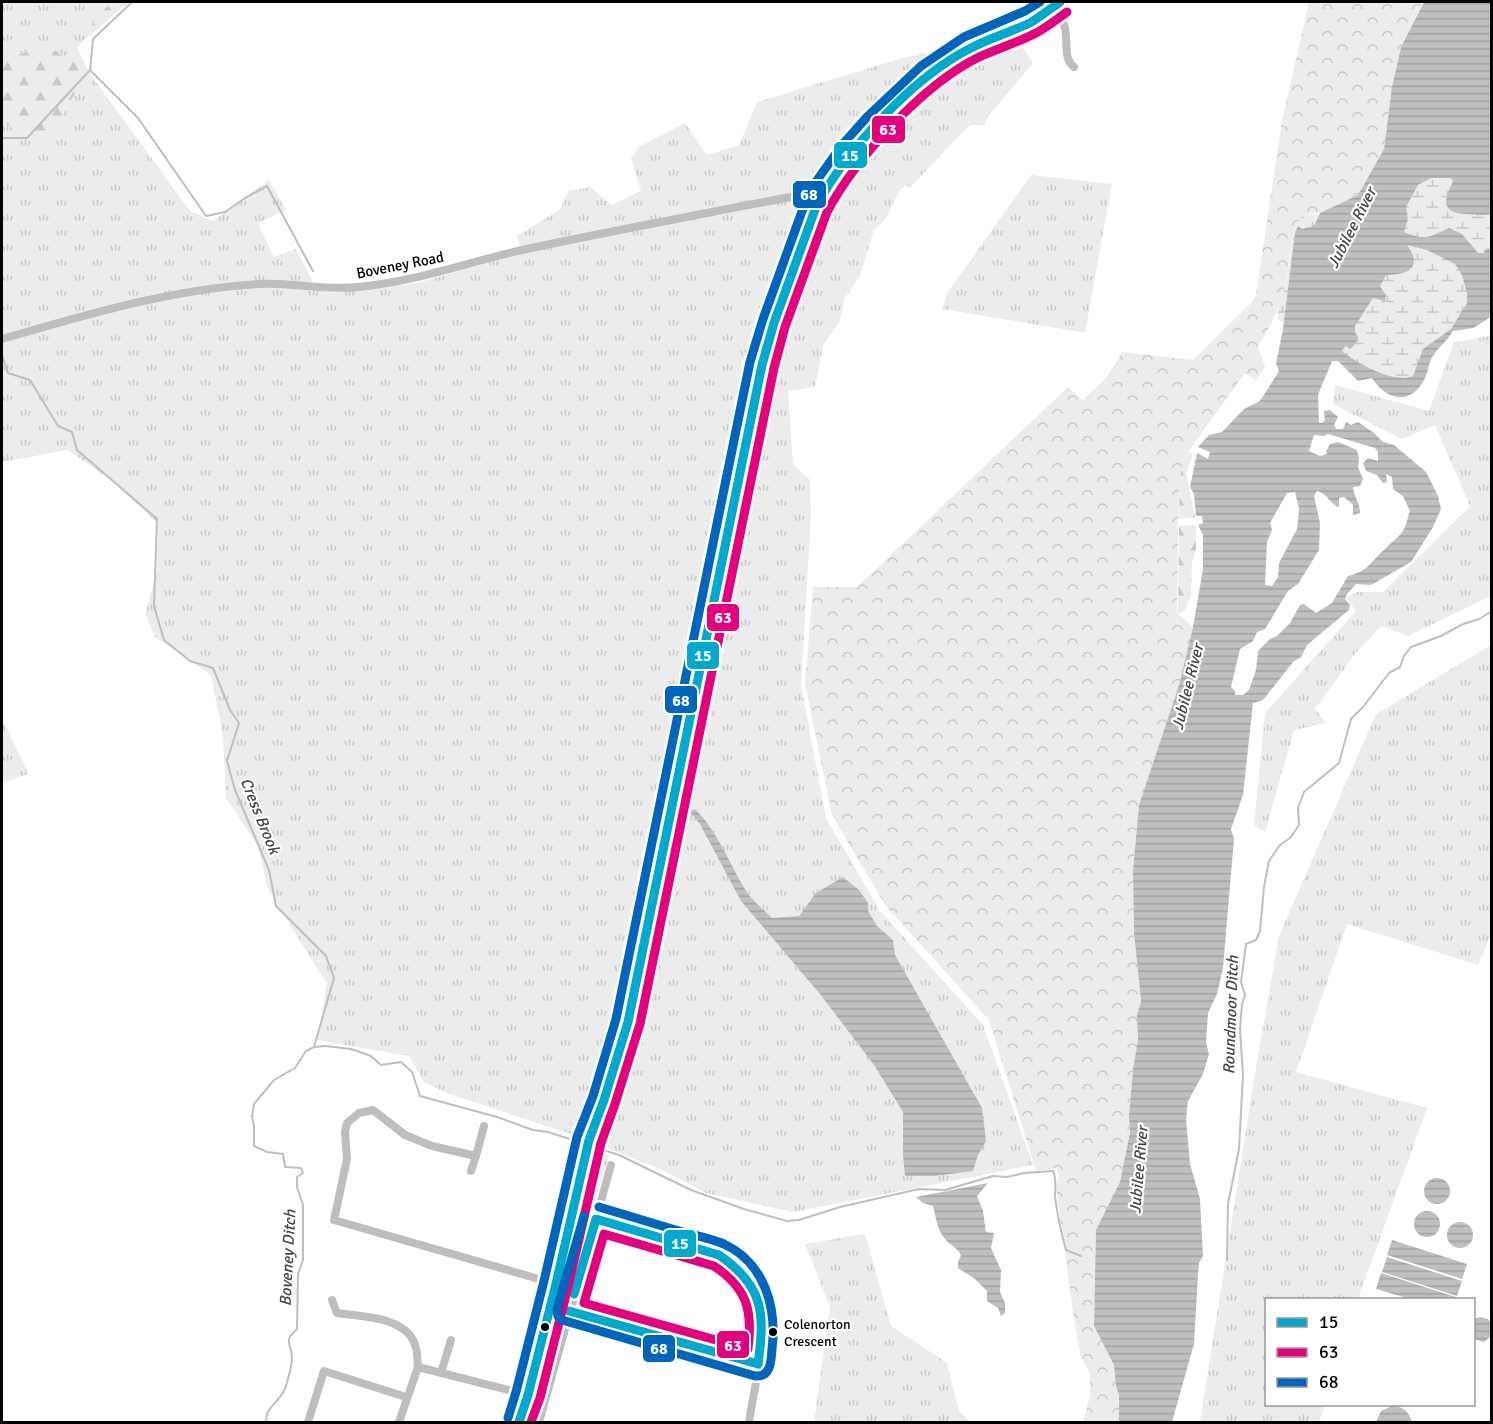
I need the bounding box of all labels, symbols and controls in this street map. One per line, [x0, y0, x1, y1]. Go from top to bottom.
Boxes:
line badge: 63 [871, 115, 906, 144]
text: 63 [879, 120, 897, 140]
line badge: 15 [833, 141, 868, 169]
text: 15 [841, 146, 859, 166]
line badge: 68 [792, 180, 827, 209]
water label: Jubilee River [1323, 183, 1382, 272]
text: 68 [800, 185, 818, 205]
street label: Boveney Road [355, 248, 445, 282]
line badge: 63 [706, 603, 740, 632]
text: 63 [714, 608, 732, 628]
water label: Jubilee River [1168, 640, 1209, 732]
line badge: 15 [686, 641, 720, 670]
text: 15 [694, 646, 712, 666]
line badge: 68 [664, 685, 698, 714]
text: 68 [672, 691, 690, 711]
water label: Cress Brook [236, 775, 285, 859]
water label: Roundmoor Ditch [1219, 954, 1243, 1075]
water label: Jubilee River [1125, 1123, 1153, 1214]
water label: Boveney Ditch [275, 1208, 301, 1307]
line badge: 15 [663, 1229, 697, 1258]
text: 15 [671, 1234, 689, 1254]
legend [1265, 1298, 1475, 1406]
text: 15 [1319, 1311, 1338, 1333]
place label: Colenorton Crescent [784, 1316, 851, 1350]
unlabelled marker [539, 1321, 551, 1333]
marker: Colenorton Crescent [767, 1326, 779, 1338]
line badge: 63 [716, 1330, 750, 1359]
line badge: 68 [642, 1334, 676, 1363]
text: 63 [724, 1336, 742, 1356]
text: 68 [650, 1339, 668, 1359]
text: 63 [1319, 1341, 1338, 1363]
text: 68 [1319, 1371, 1338, 1393]

